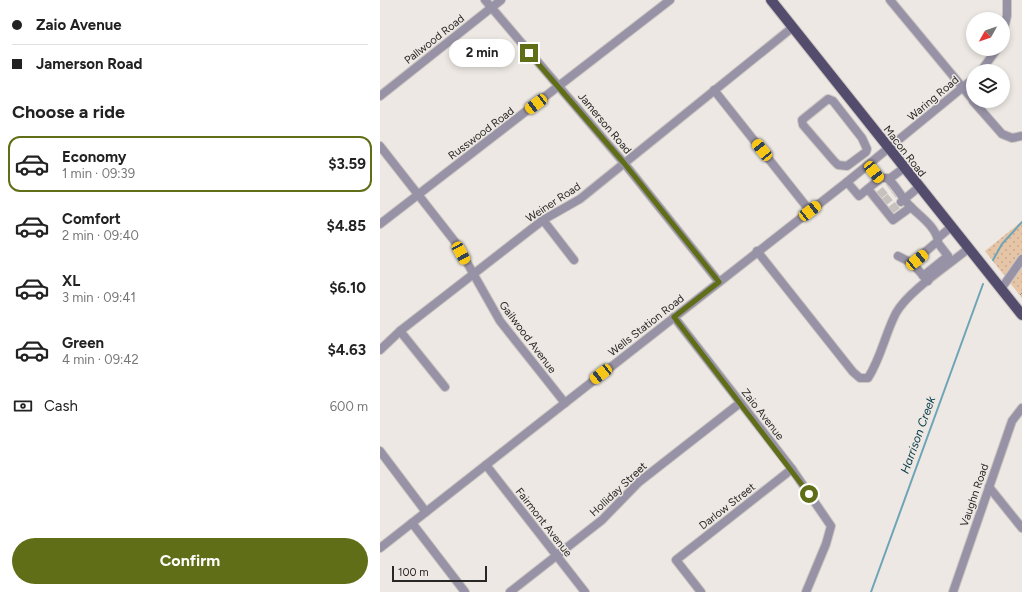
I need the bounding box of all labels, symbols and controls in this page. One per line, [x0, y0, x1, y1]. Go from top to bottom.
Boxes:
street label: Pallwood Road [402, 12, 467, 67]
north arrow [966, 12, 1010, 56]
map controls [966, 12, 1010, 108]
text: Zaio Avenue [36, 16, 122, 34]
callout: 2 min [449, 39, 515, 67]
route end [520, 44, 538, 62]
text: 2 min [466, 45, 498, 60]
text: Jamerson Road [36, 55, 142, 73]
button: layers [966, 64, 1010, 108]
street label: Waring Road [905, 73, 961, 123]
street label: Jamerson Road [575, 90, 634, 157]
car [523, 92, 549, 116]
text: Choose a ride [12, 101, 125, 123]
street label: Russwood Road [446, 104, 517, 162]
street label: Macon Road [881, 123, 929, 180]
car [750, 137, 774, 163]
icon: car [14, 146, 50, 182]
text: Economy [62, 148, 127, 166]
text: $3.59 [328, 155, 366, 173]
car [862, 159, 886, 185]
text: 1 min · 09:39 [62, 166, 135, 181]
street label: Weiner Road [523, 180, 583, 225]
car [797, 199, 823, 223]
icon: car [14, 208, 50, 244]
text: Comfort [62, 210, 121, 228]
text: $4.85 [327, 217, 366, 235]
text: 2 min · 09:40 [62, 228, 139, 243]
car [450, 240, 472, 266]
car [904, 248, 930, 272]
icon: car [14, 270, 50, 306]
text: XL [62, 272, 80, 290]
text: $6.10 [329, 279, 366, 297]
text: 3 min · 09:41 [62, 290, 136, 305]
street label: Wells Station Road [606, 292, 687, 359]
street label: Gailwood Avenue [496, 299, 559, 376]
icon: car [14, 332, 50, 368]
text: Green [62, 334, 104, 352]
text: $4.63 [327, 341, 366, 359]
text: 4 min · 09:42 [62, 352, 139, 367]
car [588, 362, 614, 386]
street label: Zaio Avenue [739, 386, 787, 443]
water label: Harrison Creek [898, 393, 939, 475]
icon: cash [12, 395, 34, 417]
text: Cash [44, 397, 78, 415]
text: 600 m [330, 399, 368, 414]
street label: Holliday Street [587, 460, 650, 519]
street label: Vaughn Road [958, 462, 991, 528]
street label: Darlow Street [697, 480, 758, 532]
street label: Fairmont Avenue [513, 485, 575, 559]
route start [800, 485, 818, 503]
button: Confirm [12, 538, 368, 584]
scale bar [392, 564, 487, 583]
text: 100 m [398, 566, 429, 579]

